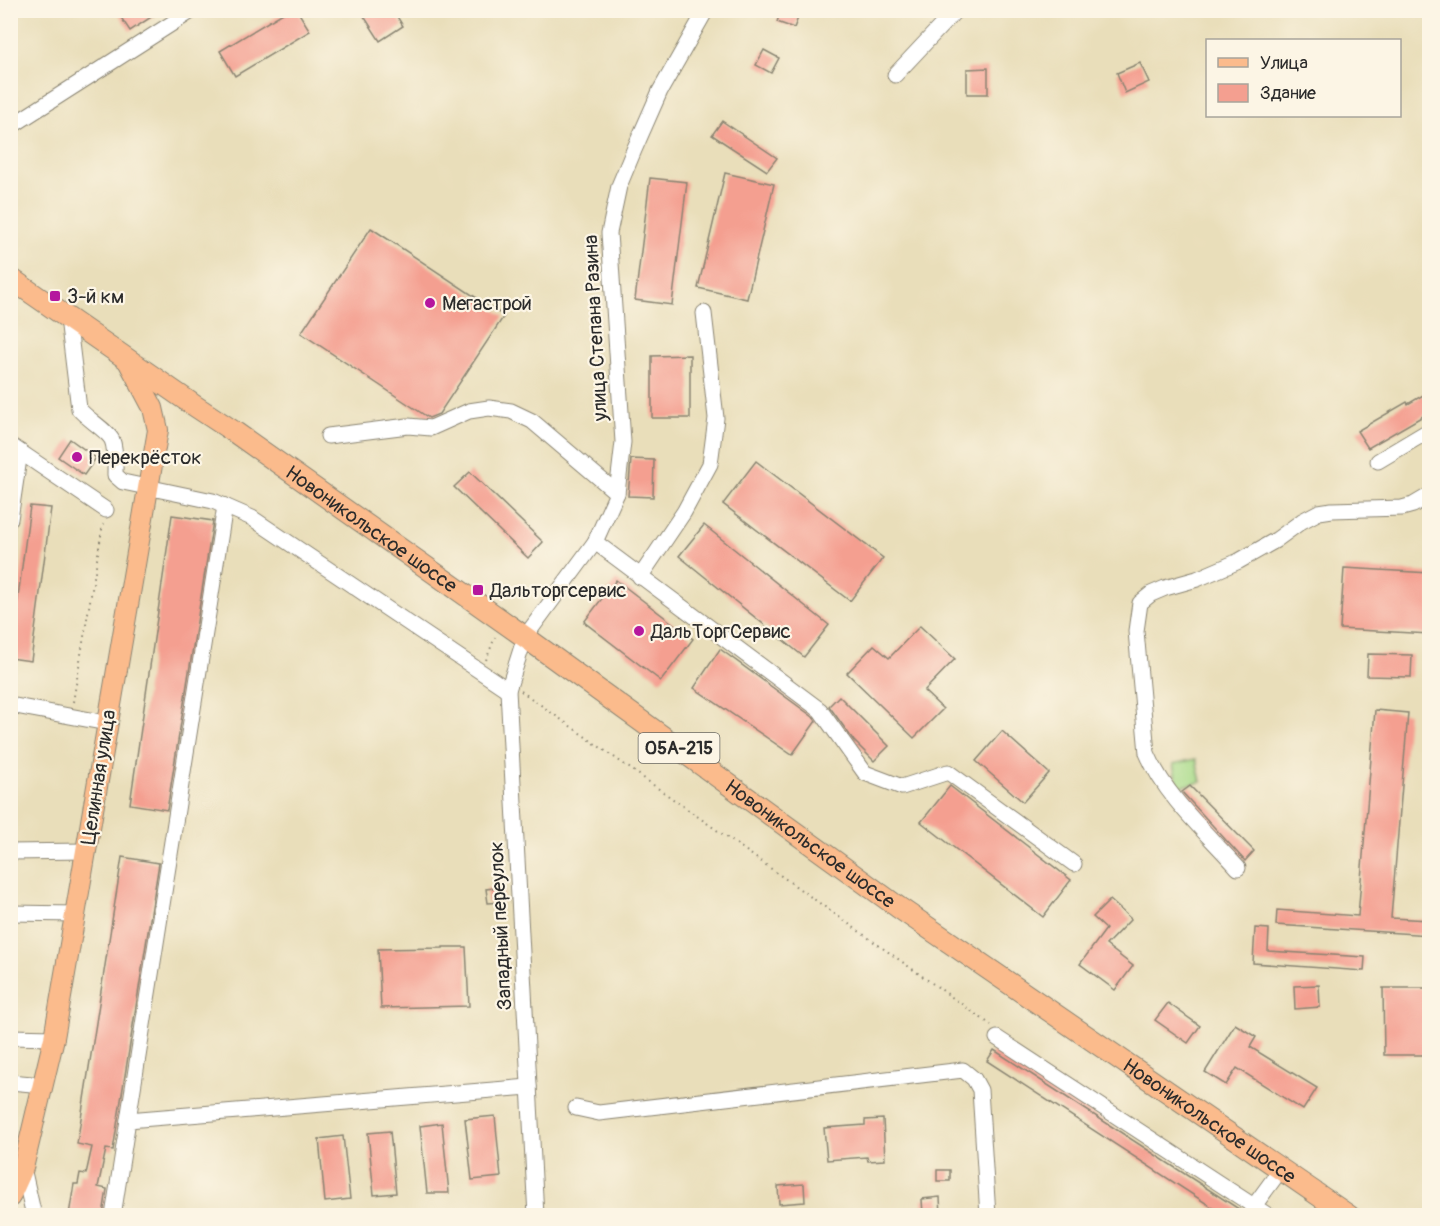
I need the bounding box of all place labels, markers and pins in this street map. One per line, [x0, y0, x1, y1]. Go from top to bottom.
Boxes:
place label: 3-й км [67, 284, 124, 309]
marker: 3-й км [48, 289, 62, 303]
place label: Мегастрой [442, 291, 532, 316]
marker: Мегастрой [423, 296, 437, 310]
place label: Перекрёсток [89, 445, 202, 470]
marker: Перекрёсток [70, 450, 84, 464]
place label: Дальторгсервис [489, 578, 626, 603]
marker: Дальторгсервис [471, 583, 485, 597]
place label: ДальТоргСервис [650, 619, 791, 644]
marker: ДальТоргСервис [632, 624, 646, 638]

